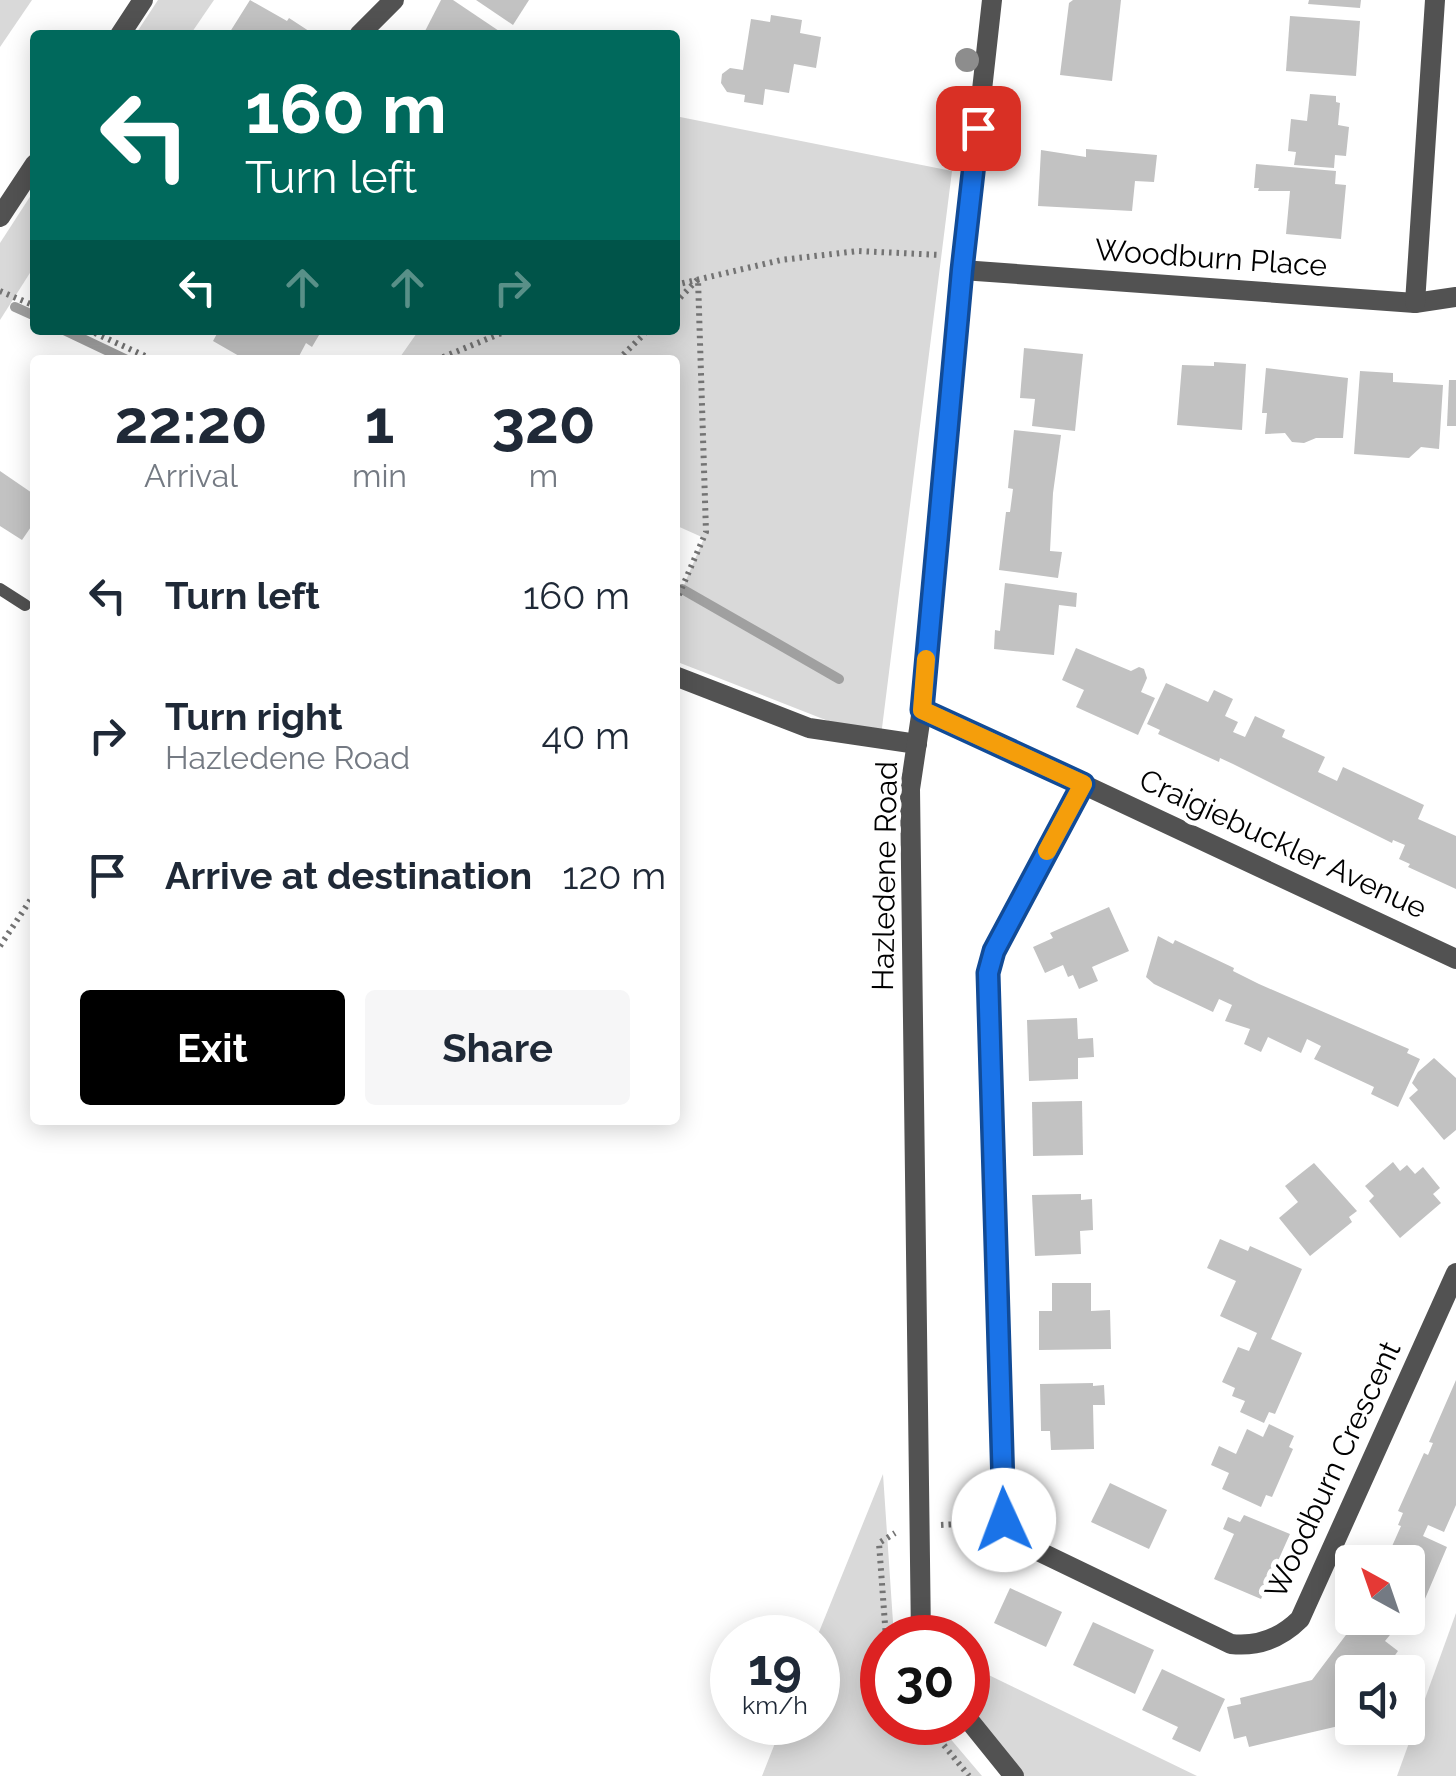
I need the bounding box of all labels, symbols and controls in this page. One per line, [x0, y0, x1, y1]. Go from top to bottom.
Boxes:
text: 160 m [245, 67, 447, 149]
icon: left [80, 70, 210, 200]
pin [936, 86, 1021, 171]
icon: arrive [951, 101, 1006, 156]
text: Turn left [245, 151, 417, 204]
street label: Woodburn Place [1094, 232, 1328, 283]
icon: left [170, 260, 225, 315]
icon: ahead [275, 260, 330, 315]
icon: ahead [380, 260, 435, 315]
icon: right [485, 260, 540, 315]
text: 22:20 [114, 387, 268, 457]
text: 1 [365, 387, 394, 457]
text: 320 [491, 387, 596, 457]
text: Arrival [144, 457, 238, 494]
text: min [352, 457, 407, 494]
text: m [529, 457, 558, 494]
icon: left [80, 568, 135, 623]
text: Turn left [165, 573, 320, 618]
text: 160 m [523, 573, 630, 618]
text: Turn right [165, 694, 342, 739]
icon: right [80, 708, 135, 763]
text: 40 m [541, 713, 630, 758]
text: Hazledene Road [165, 739, 410, 776]
street label: Hazledene Road [865, 761, 904, 991]
street label: Craigiebuckler Avenue [1134, 762, 1432, 926]
icon: arrive [80, 848, 135, 903]
text: Arrive at destination [165, 853, 532, 898]
text: 120 m [562, 853, 666, 898]
button: Exit [80, 990, 345, 1105]
button: Share [365, 990, 630, 1105]
street label: Woodburn Crescent [1258, 1336, 1408, 1604]
position arrow [952, 1468, 1056, 1572]
north arrow [1335, 1545, 1425, 1635]
map controls [1335, 1545, 1425, 1745]
speed limit sign: 30 [860, 1615, 990, 1745]
text: 19 [748, 1638, 802, 1697]
button: sound [1335, 1655, 1425, 1745]
text: km/h [742, 1690, 808, 1720]

